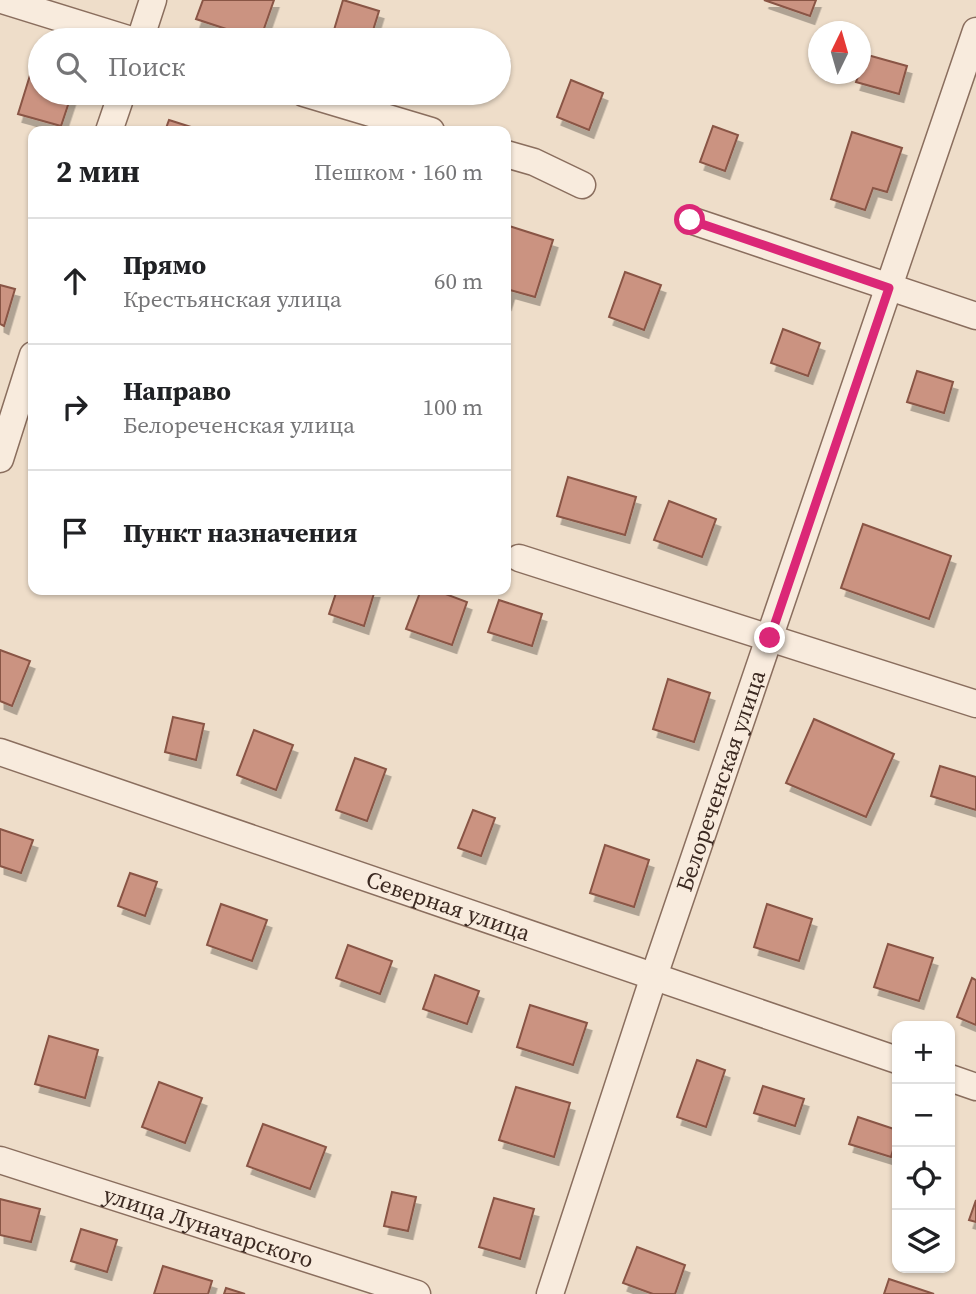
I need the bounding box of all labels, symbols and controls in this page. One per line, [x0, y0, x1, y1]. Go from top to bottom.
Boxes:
north arrow [808, 21, 871, 84]
search box [28, 28, 511, 105]
icon: search [52, 48, 90, 86]
text: Поиск [108, 49, 185, 85]
text: 2 мин [56, 151, 140, 192]
text: Пешком · 160 m [314, 156, 483, 188]
route start [674, 204, 705, 235]
text: Прямо [123, 247, 206, 283]
icon: ahead [56, 262, 94, 300]
text: 60 m [434, 265, 483, 297]
text: Крестьянская улица [123, 283, 342, 315]
text: Направо [123, 373, 231, 409]
icon: right [56, 388, 94, 426]
text: 100 m [422, 391, 483, 423]
text: Белореченская улица [123, 409, 355, 441]
icon: arrive [56, 514, 94, 552]
text: Пункт назначения [123, 515, 357, 551]
route end [754, 622, 785, 653]
street label: Белореченская улица [668, 665, 773, 896]
street label: Северная улица [362, 863, 535, 949]
map controls [892, 1021, 955, 1273]
button: + [892, 1021, 955, 1084]
button: − [892, 1084, 955, 1147]
button: locate [892, 1147, 955, 1210]
street label: улица Луначарского [99, 1178, 318, 1276]
button: layers [892, 1210, 955, 1273]

